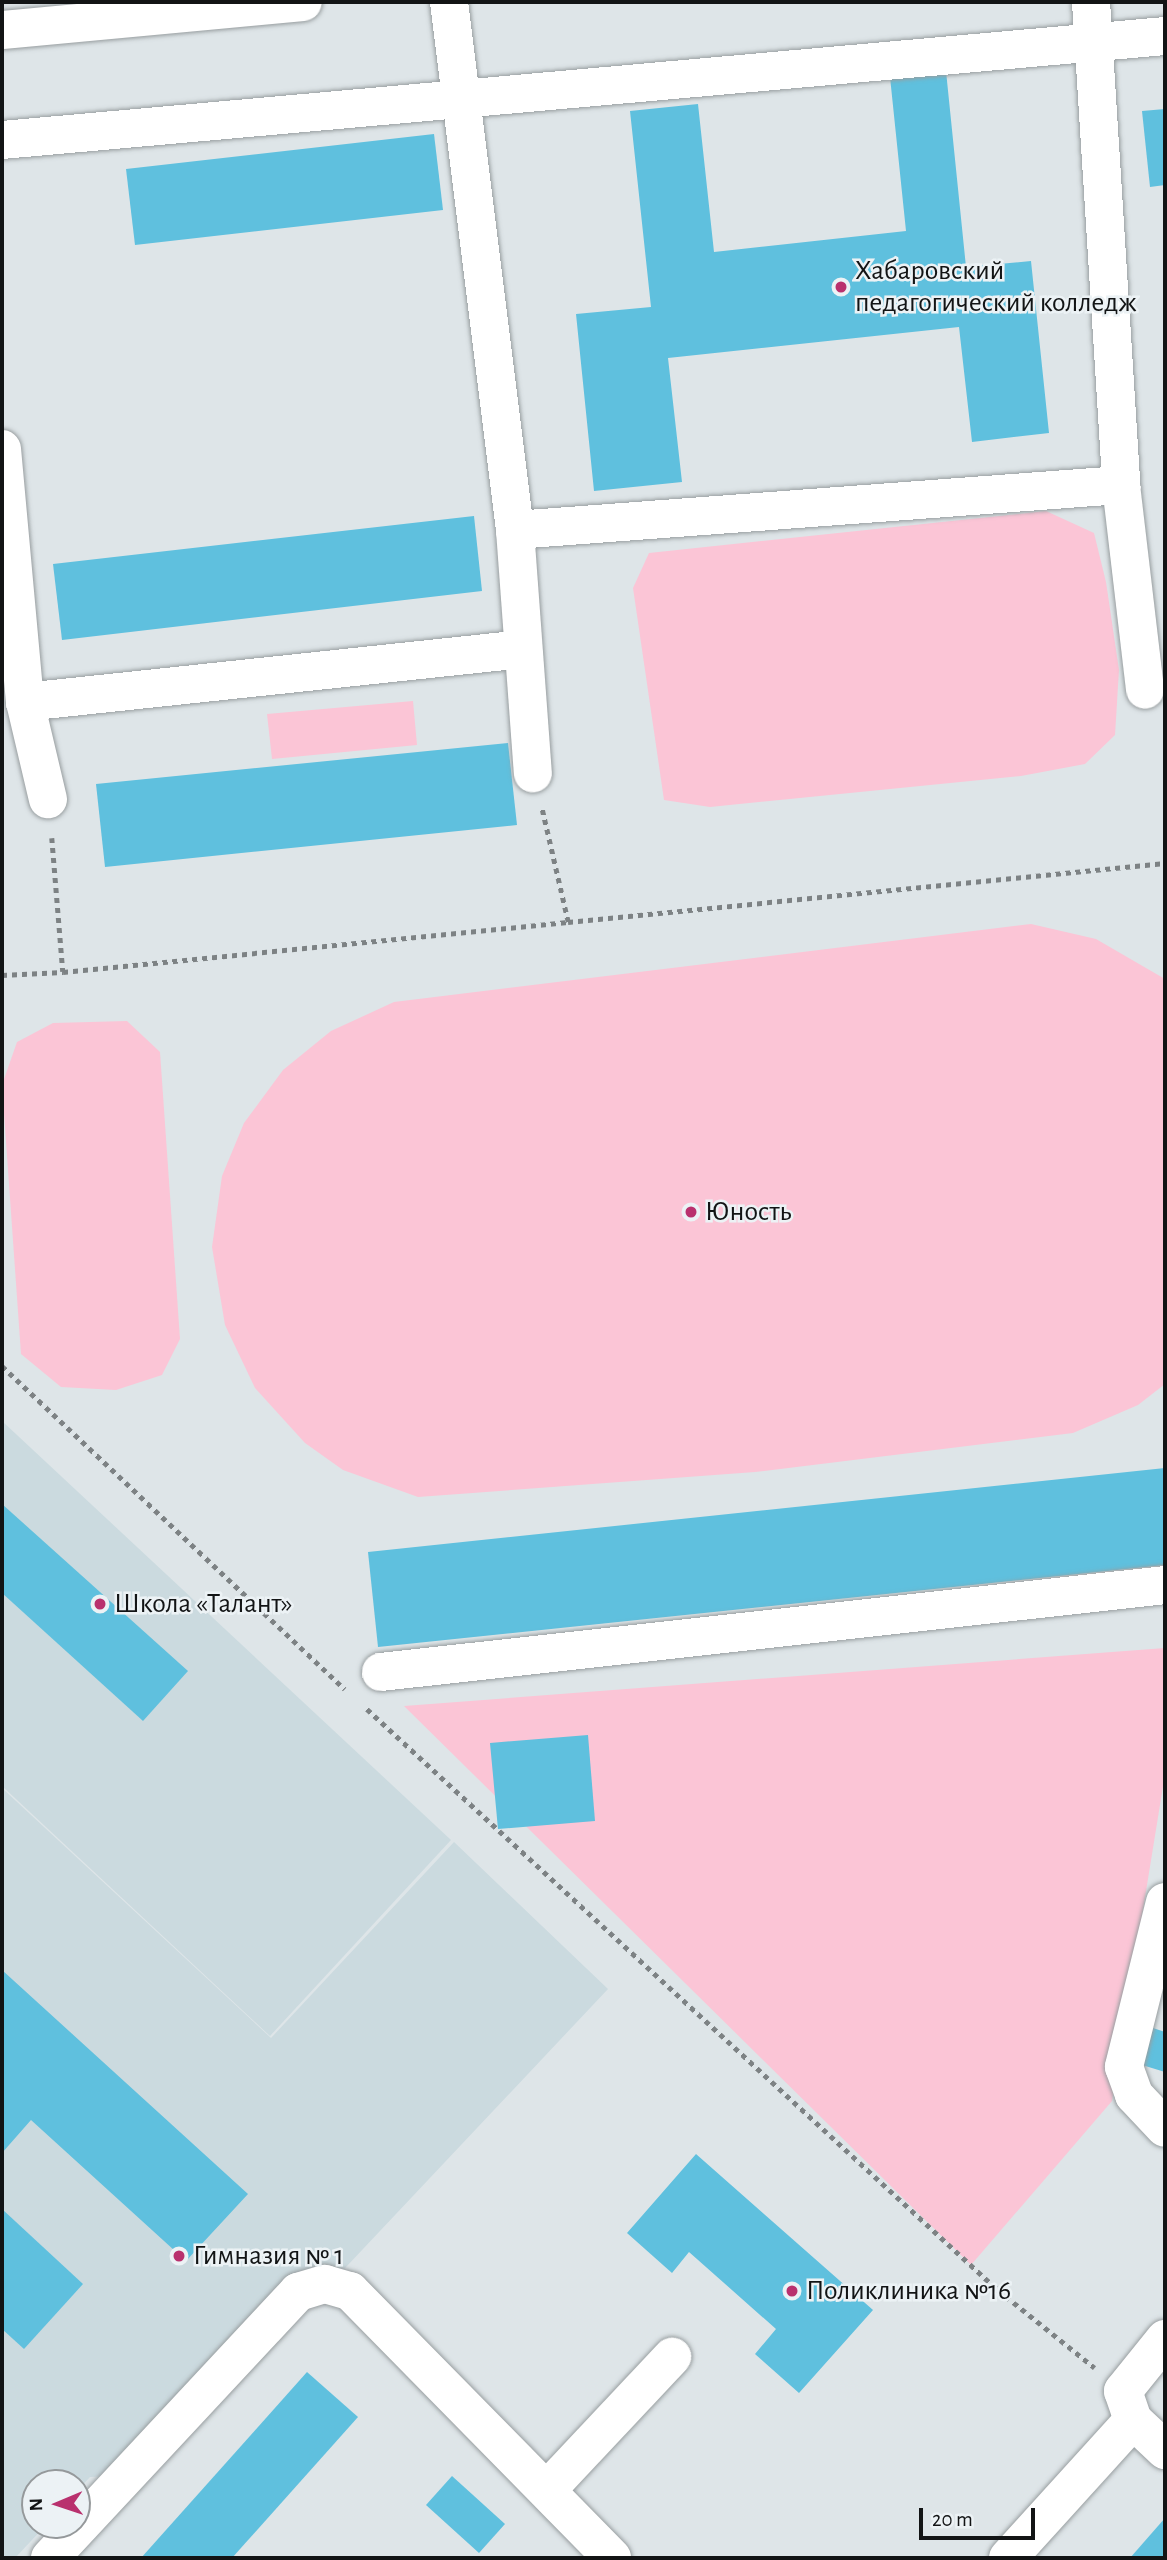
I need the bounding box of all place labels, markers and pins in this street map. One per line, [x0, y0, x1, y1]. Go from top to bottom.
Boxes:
place label: Хабаровский педагогический колледж [855, 254, 1137, 320]
marker: Хабаровский педагогический колледж [833, 279, 849, 295]
place label: Юность [705, 1195, 791, 1229]
marker: Юность [683, 1204, 699, 1220]
place label: Школа «Талант» [114, 1587, 293, 1621]
marker: Школа «Талант» [92, 1596, 108, 1612]
place label: Гимназия № 1 [193, 2239, 344, 2273]
marker: Гимназия № 1 [171, 2248, 187, 2264]
place label: Поликлиника №16 [806, 2274, 1011, 2308]
marker: Поликлиника №16 [784, 2283, 800, 2299]

